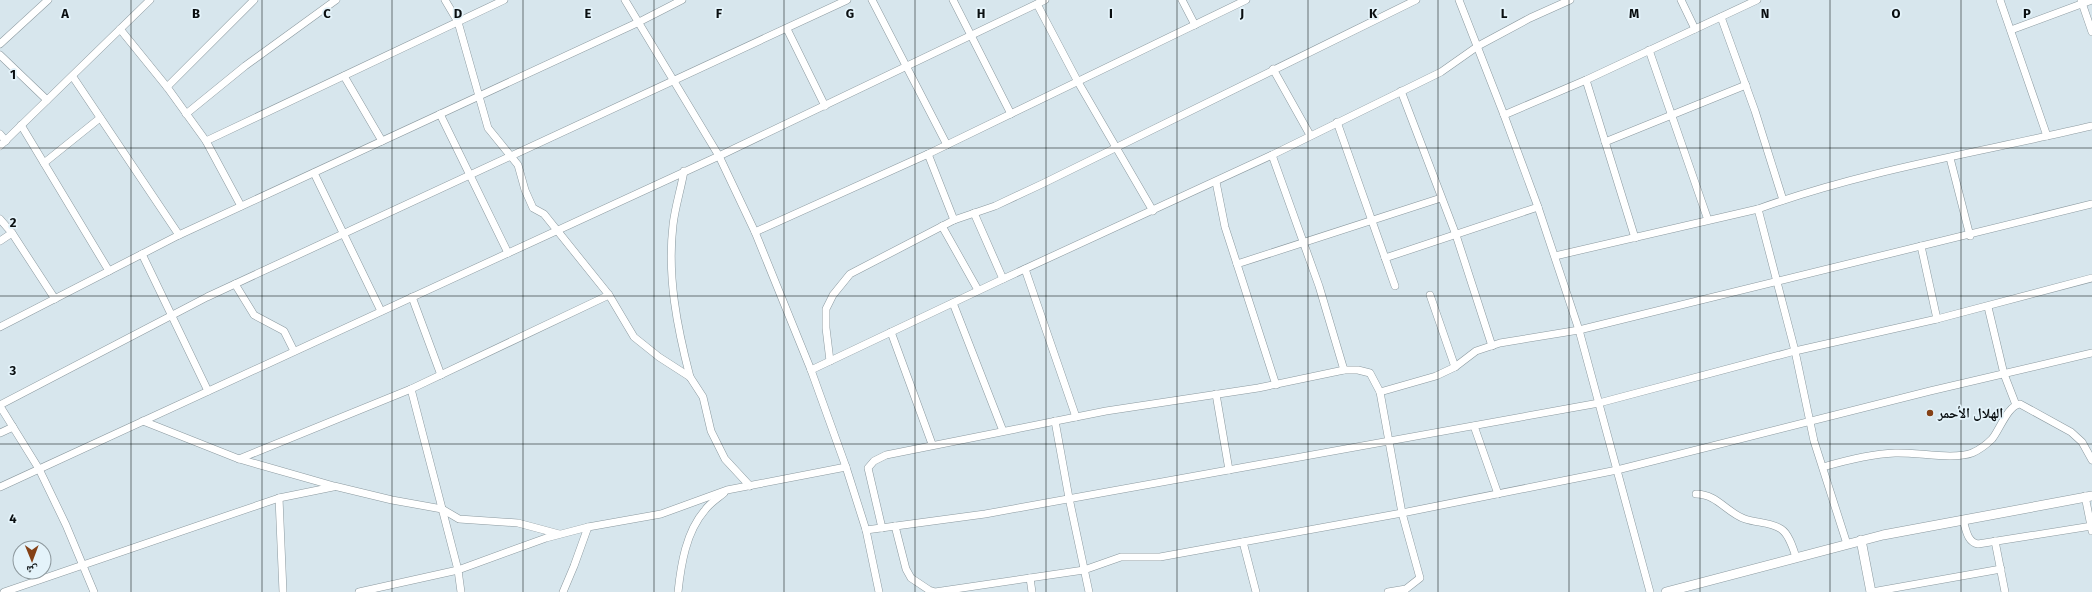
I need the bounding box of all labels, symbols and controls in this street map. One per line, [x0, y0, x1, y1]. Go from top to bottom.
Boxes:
text: A [60, 6, 69, 21]
text: B [192, 6, 200, 21]
text: C [323, 6, 331, 21]
text: D [454, 6, 463, 21]
text: E [585, 6, 592, 21]
text: F [716, 6, 723, 21]
text: G [846, 6, 854, 21]
text: H [977, 6, 985, 21]
text: I [1109, 6, 1113, 21]
text: J [1239, 6, 1244, 21]
text: K [1369, 6, 1378, 21]
text: L [1501, 6, 1508, 21]
text: M [1629, 6, 1639, 21]
text: N [1761, 6, 1769, 21]
text: O [1892, 6, 1901, 21]
text: P [2023, 6, 2031, 21]
text: 1 [10, 67, 16, 82]
text: 2 [10, 215, 17, 230]
text: 3 [9, 363, 17, 378]
place label: الهلال الأحمر [1937, 405, 2003, 422]
marker: الهلال الأحمر [1925, 408, 1935, 418]
text: 4 [9, 511, 17, 526]
north arrow [12, 540, 52, 580]
text: ش [26, 562, 38, 576]

